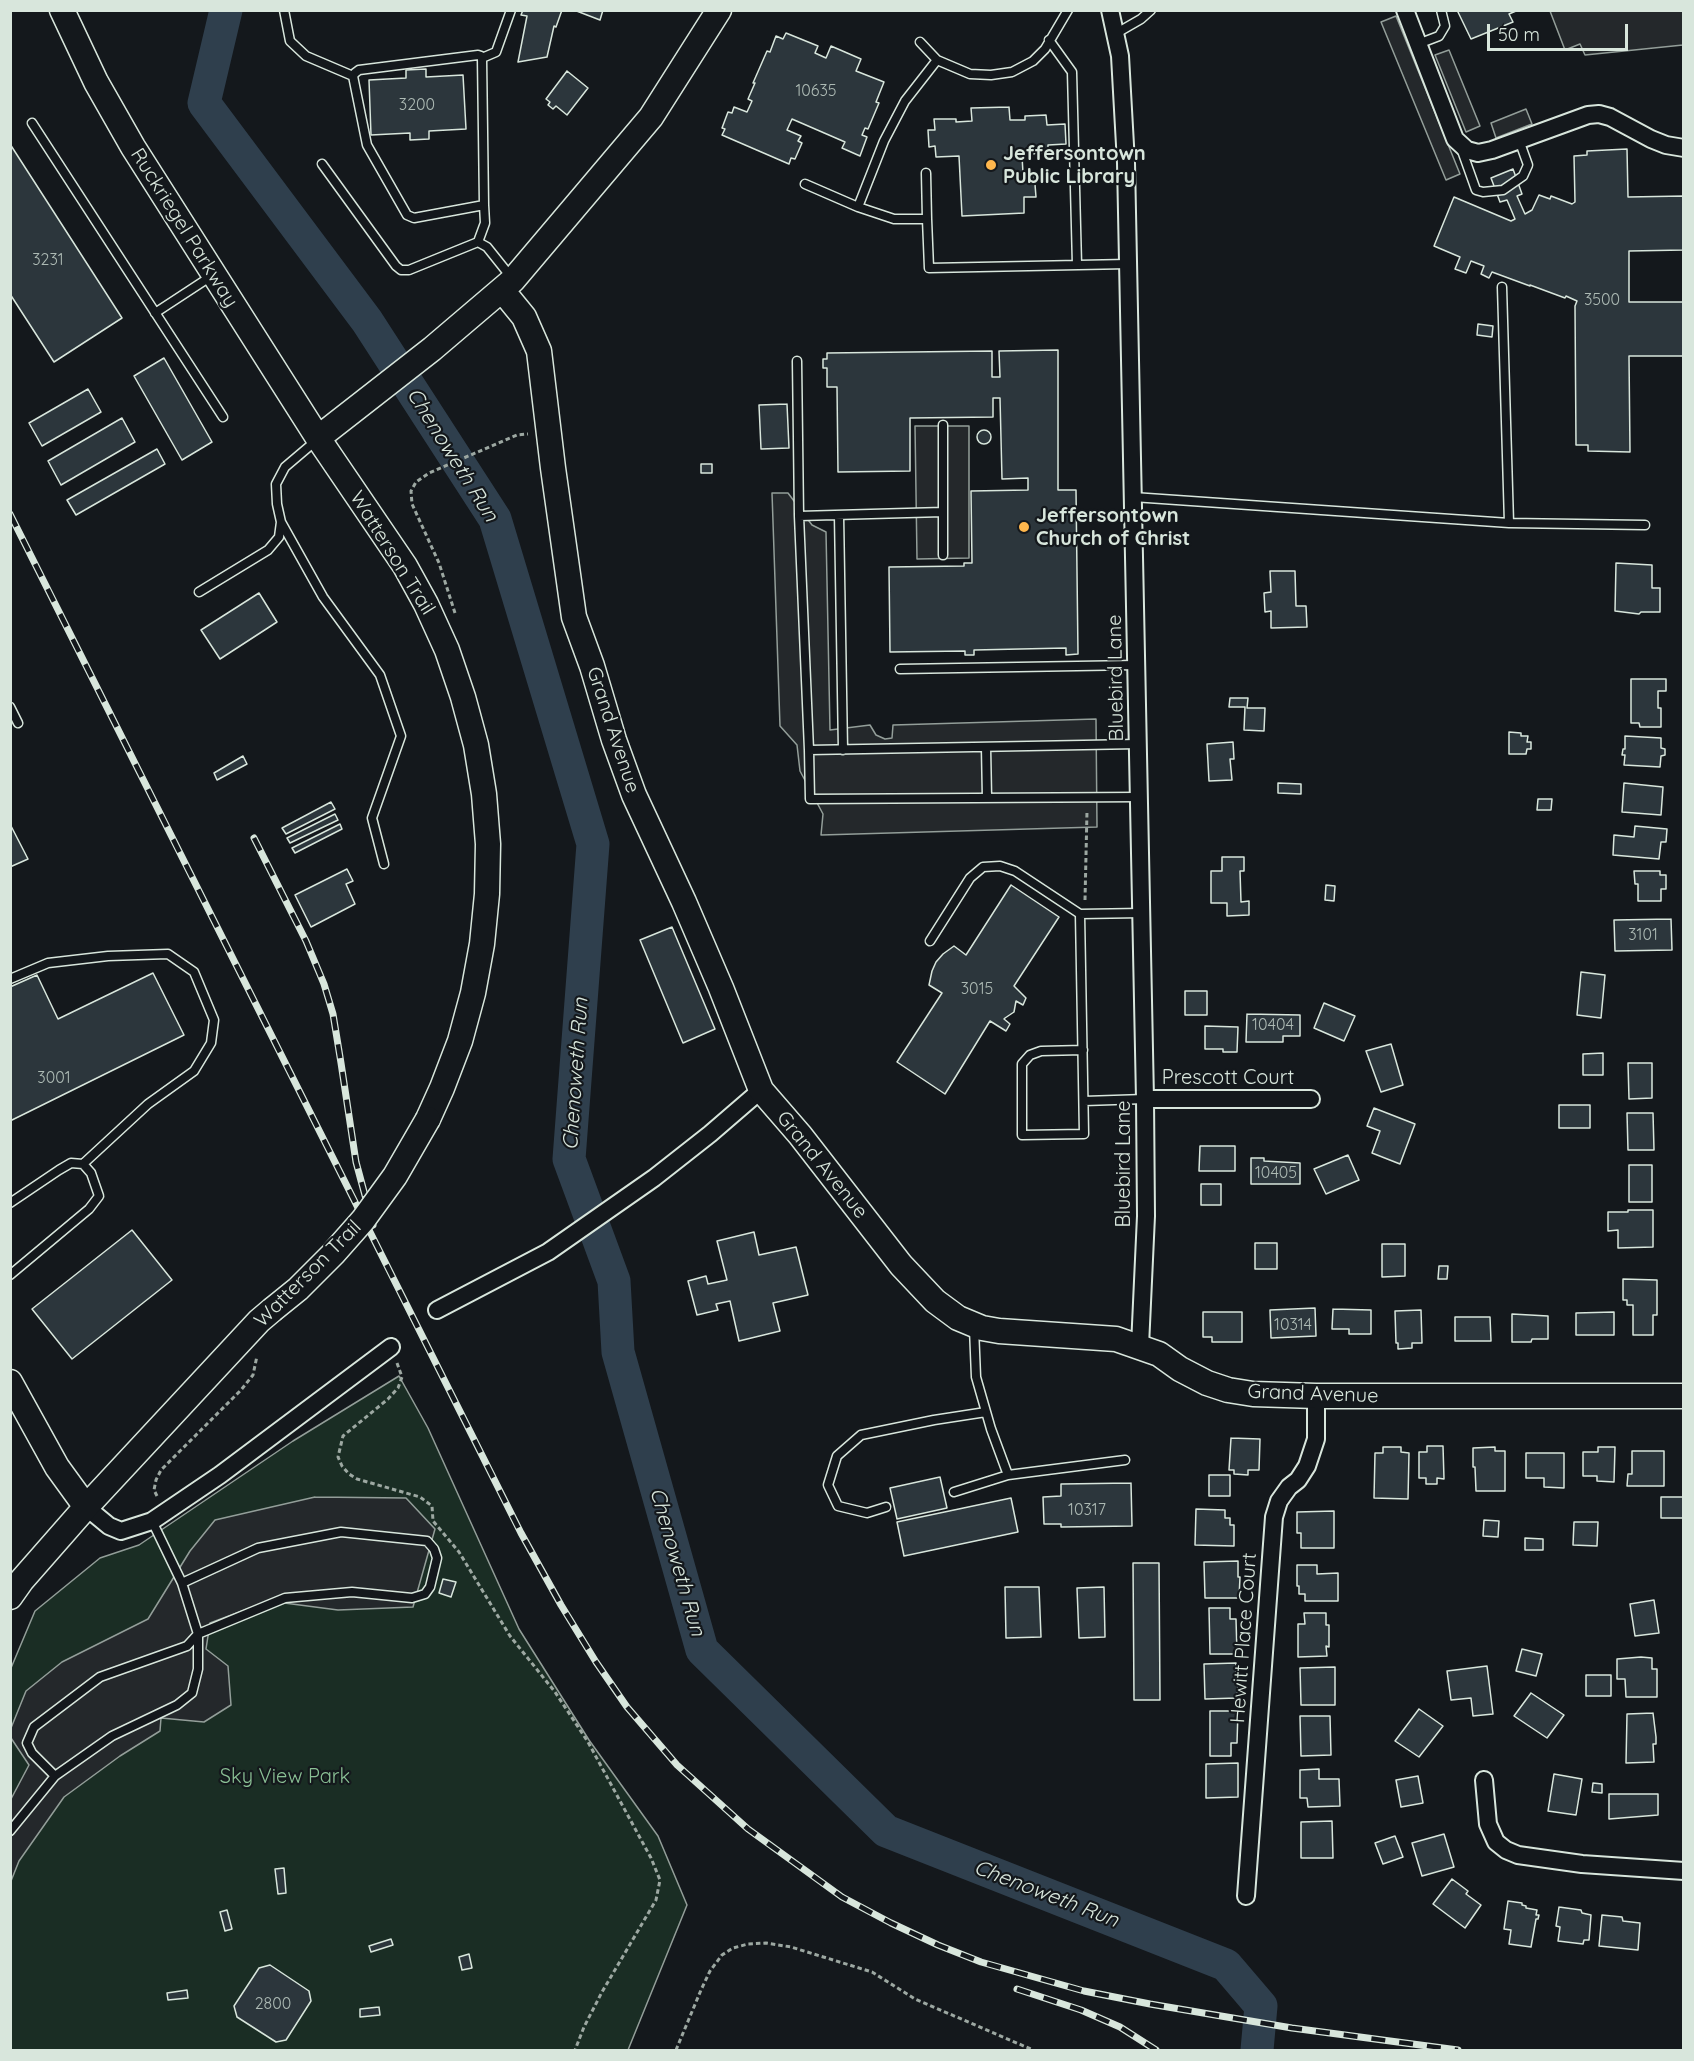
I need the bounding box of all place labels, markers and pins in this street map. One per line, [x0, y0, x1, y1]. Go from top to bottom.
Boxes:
place label: Jeffersontown Public Library [1003, 142, 1146, 189]
marker: Jeffersontown Public Library [984, 158, 998, 172]
place label: Jeffersontown Church of Christ [1036, 504, 1190, 551]
marker: Jeffersontown Church of Christ [1017, 520, 1031, 534]

